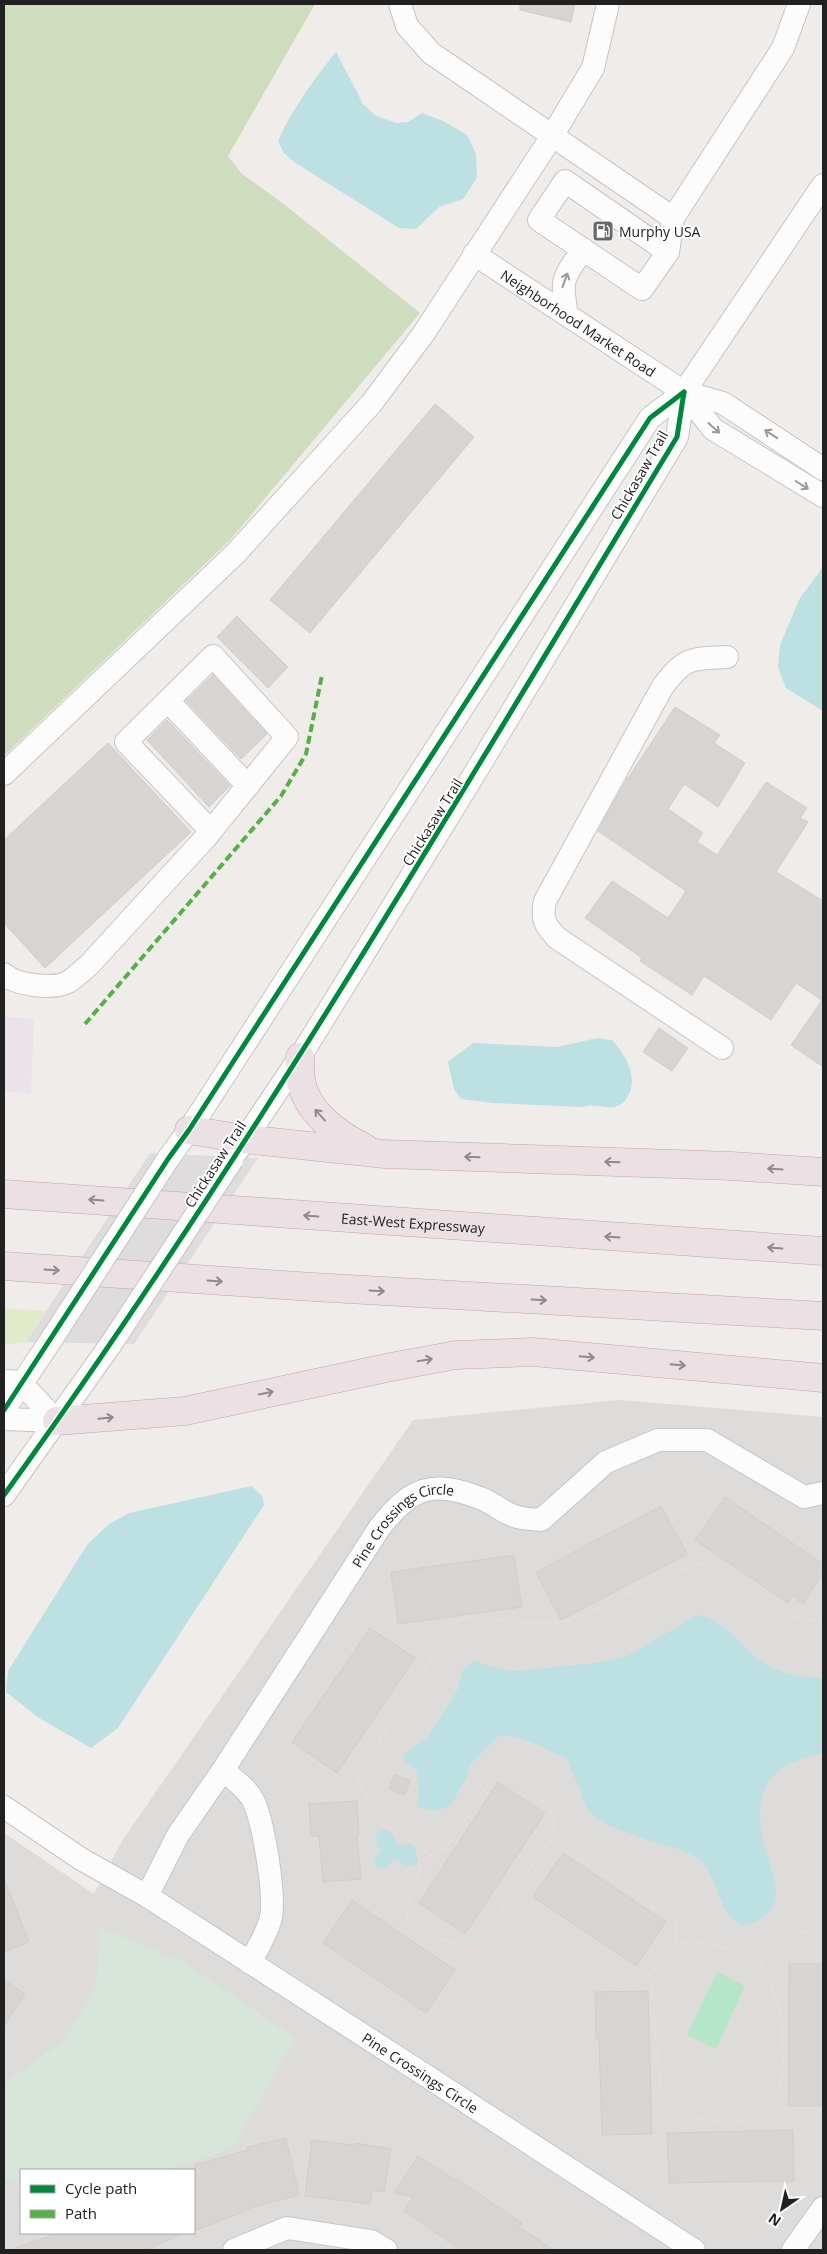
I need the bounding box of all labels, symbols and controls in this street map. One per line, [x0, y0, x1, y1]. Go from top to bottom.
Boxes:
fuel station icon: Murphy USA [591, 219, 615, 243]
place label: Murphy USA [619, 222, 701, 241]
street label: Neighborhood Market Road [497, 265, 660, 381]
one-way arrow [561, 273, 570, 288]
one-way arrow [707, 422, 720, 434]
street label: Chickasaw Trail [606, 427, 672, 523]
one-way arrow [764, 429, 778, 439]
one-way arrow [795, 480, 809, 490]
street label: Chickasaw Trail [397, 775, 467, 869]
one-way arrow [314, 1108, 325, 1121]
street label: Chickasaw Trail [180, 1117, 250, 1211]
one-way arrow [465, 1152, 481, 1161]
one-way arrow [605, 1157, 621, 1167]
one-way arrow [767, 1165, 783, 1174]
one-way arrow [89, 1196, 105, 1205]
street label: East-West Expressway [340, 1208, 487, 1237]
one-way arrow [303, 1212, 319, 1221]
one-way arrow [605, 1232, 621, 1242]
one-way arrow [767, 1243, 783, 1253]
one-way arrow [44, 1265, 60, 1274]
one-way arrow [206, 1276, 222, 1285]
one-way arrow [368, 1287, 384, 1296]
one-way arrow [531, 1296, 547, 1305]
one-way arrow [579, 1352, 595, 1361]
one-way arrow [417, 1355, 433, 1365]
one-way arrow [670, 1360, 686, 1370]
one-way arrow [258, 1388, 274, 1397]
one-way arrow [98, 1413, 114, 1423]
street label: Pine Crossings Circle [347, 1479, 456, 1571]
street label: Pine Crossings Circle [359, 2028, 482, 2117]
legend [20, 2169, 195, 2234]
text: Cycle path [65, 2178, 137, 2198]
north arrow [757, 2184, 807, 2234]
text: Path [65, 2203, 97, 2223]
text: N [764, 2209, 784, 2231]

